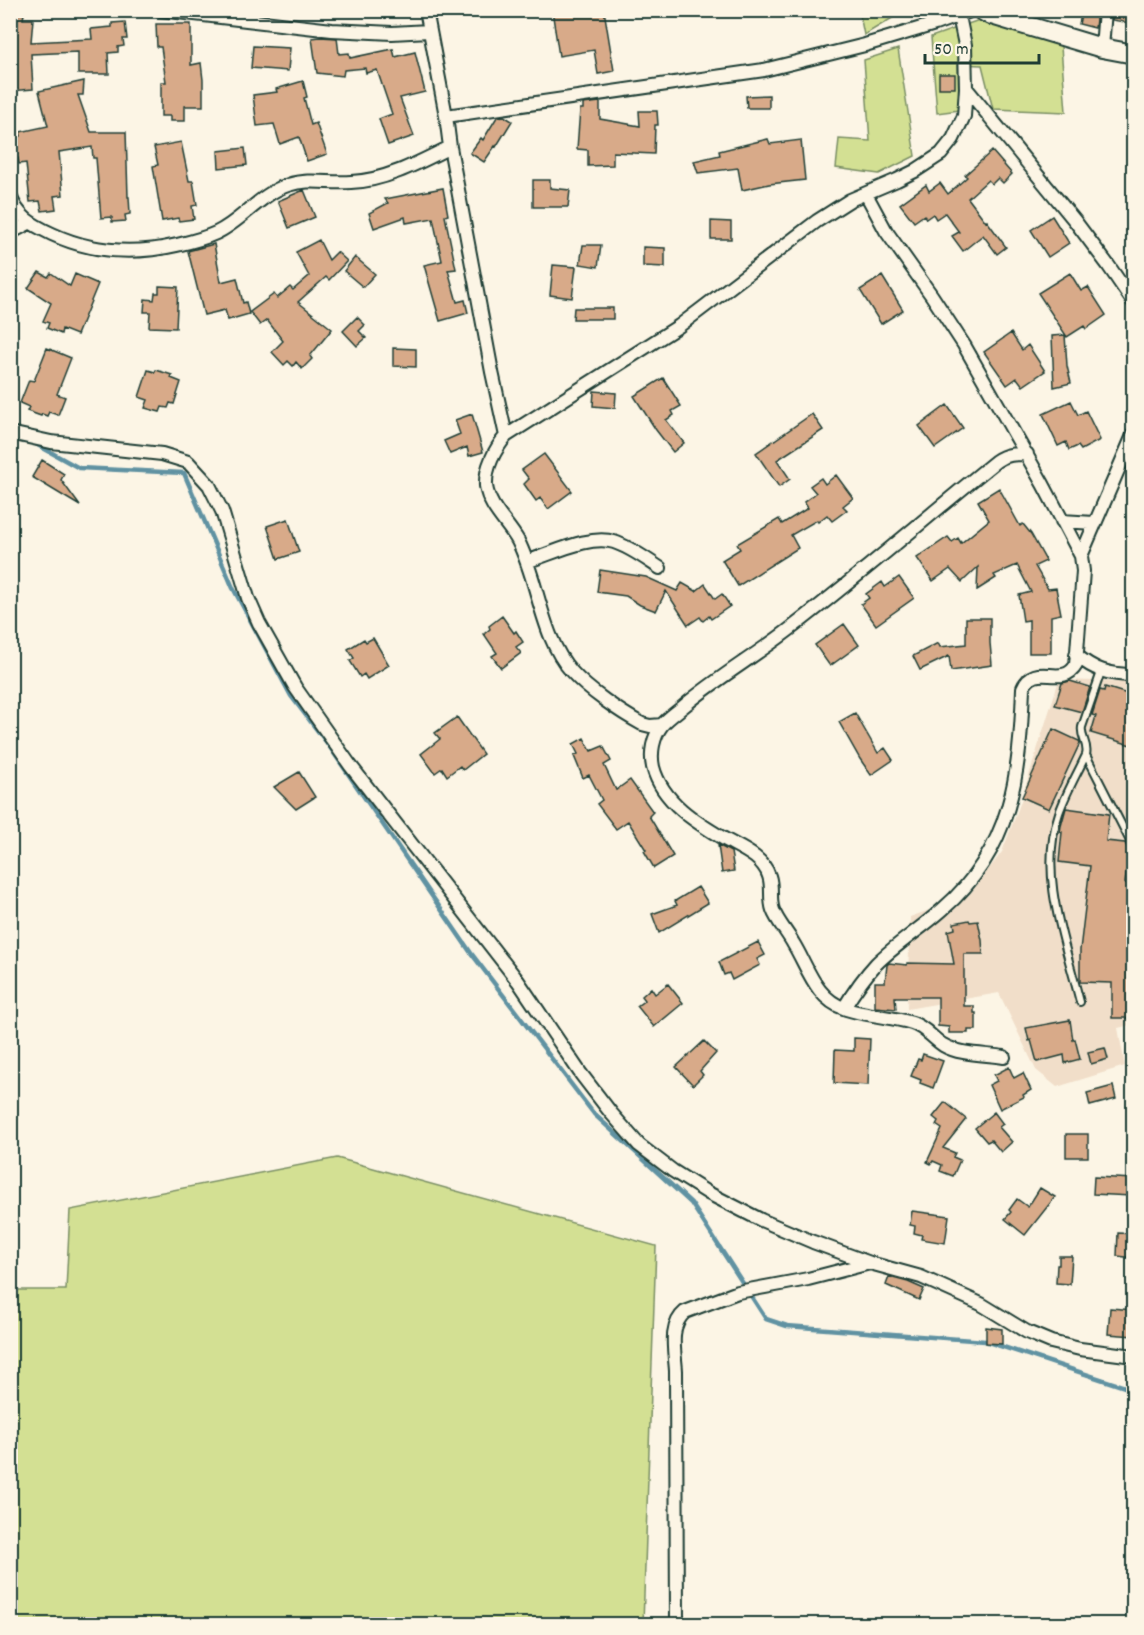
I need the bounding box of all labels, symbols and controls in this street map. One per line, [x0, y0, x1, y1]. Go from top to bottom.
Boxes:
scale bar [925, 27, 1039, 65]
text: 50 m [934, 38, 969, 63]

